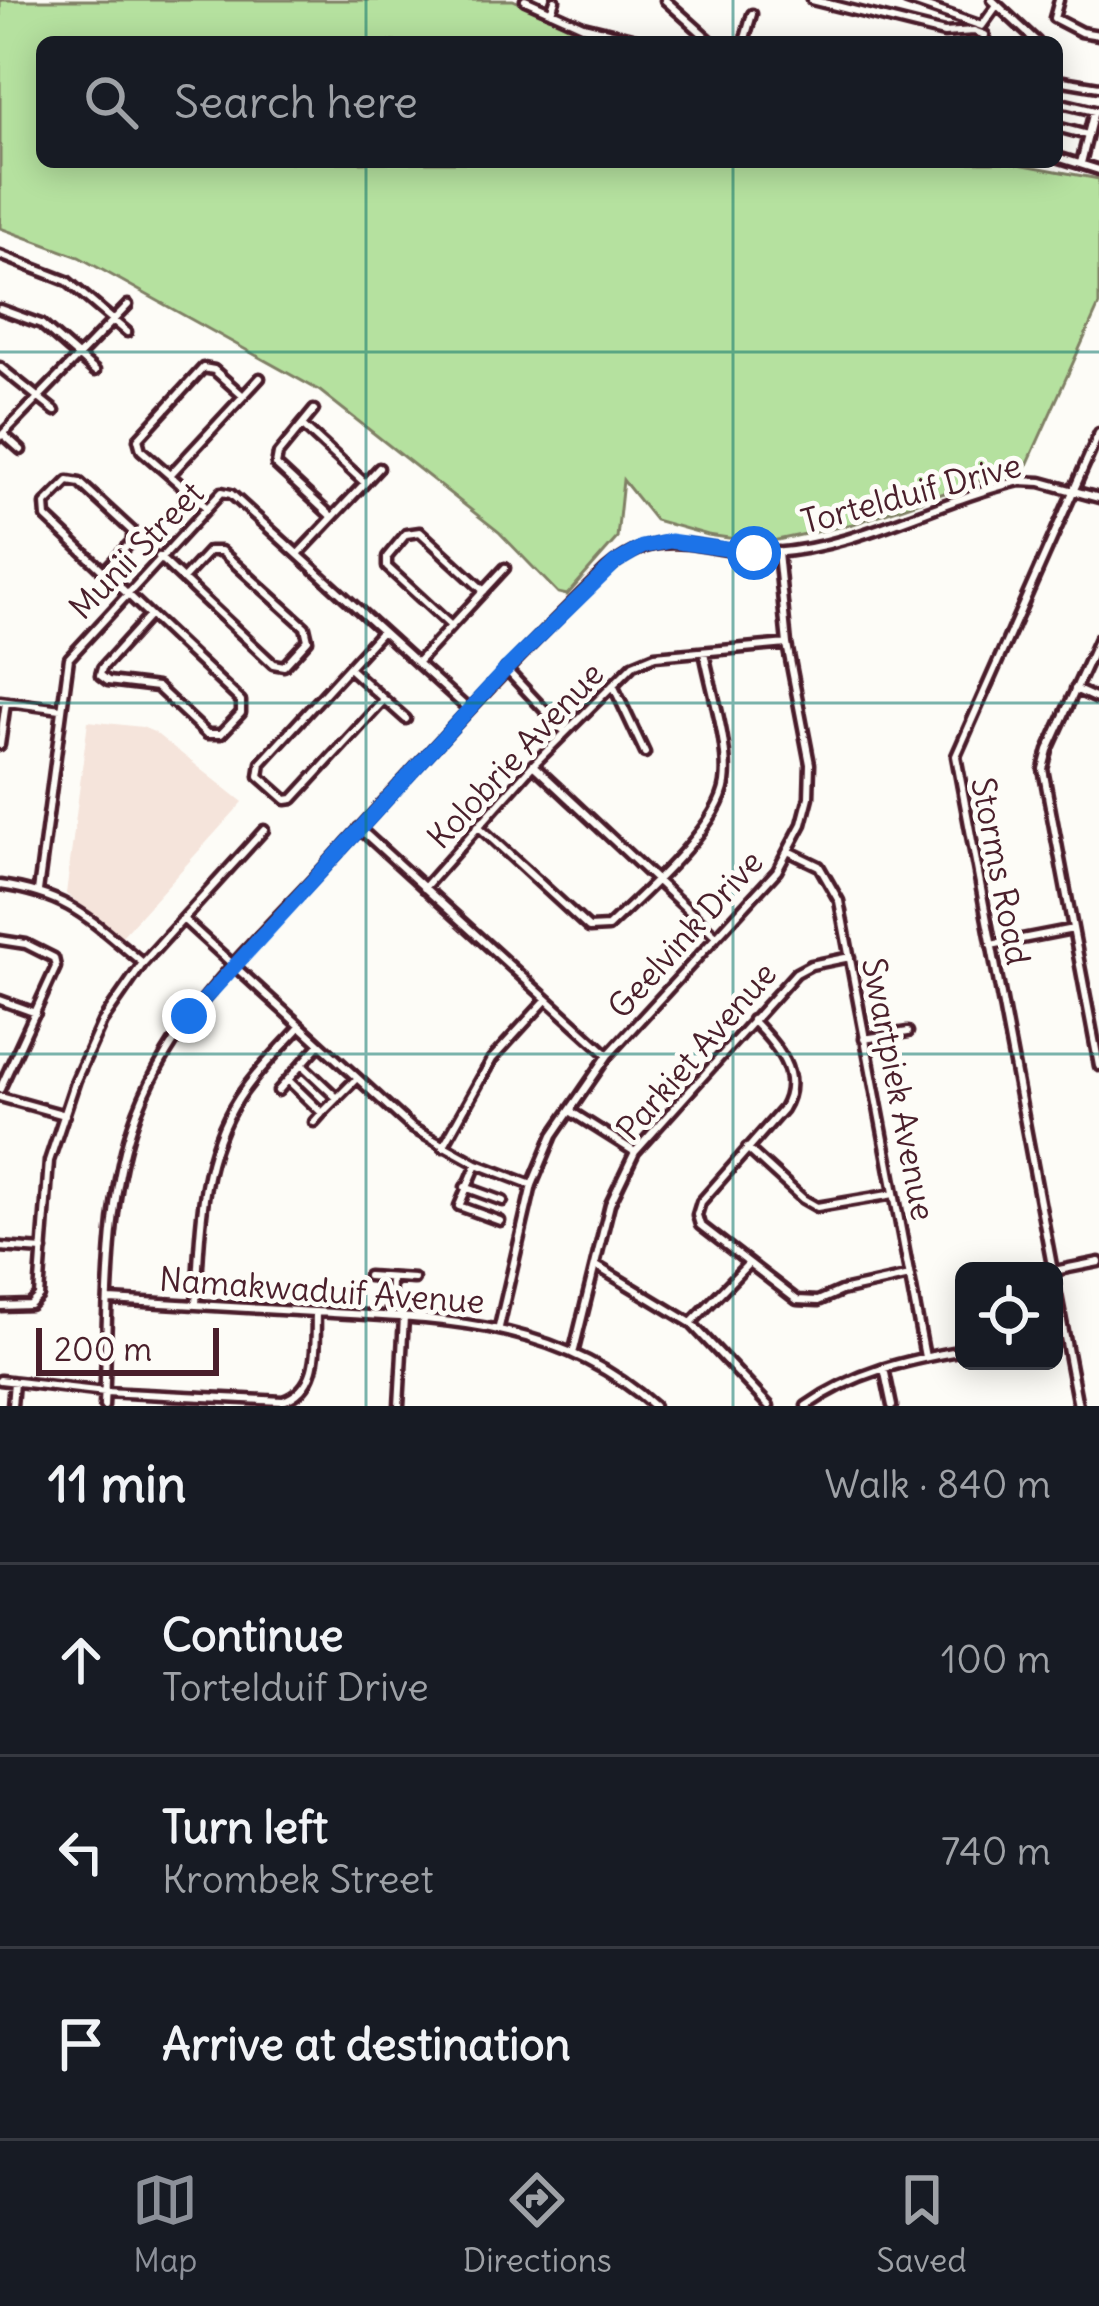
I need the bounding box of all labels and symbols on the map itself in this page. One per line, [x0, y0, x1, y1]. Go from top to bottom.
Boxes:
street label: Tortelduif Drive [796, 443, 1026, 543]
street label: Munii Street [60, 472, 212, 628]
route start [727, 526, 781, 580]
street label: Kolobrie Avenue [418, 653, 612, 857]
street label: Storms Road [962, 774, 1040, 968]
street label: Geelvink Drive [598, 841, 772, 1027]
street label: Parkiet Avenue [607, 953, 785, 1149]
street label: Swartpiek Avenue [853, 954, 945, 1224]
route end [162, 989, 216, 1043]
street label: Namakwaduif Avenue [158, 1258, 486, 1322]
scale bar [36, 1322, 219, 1375]

